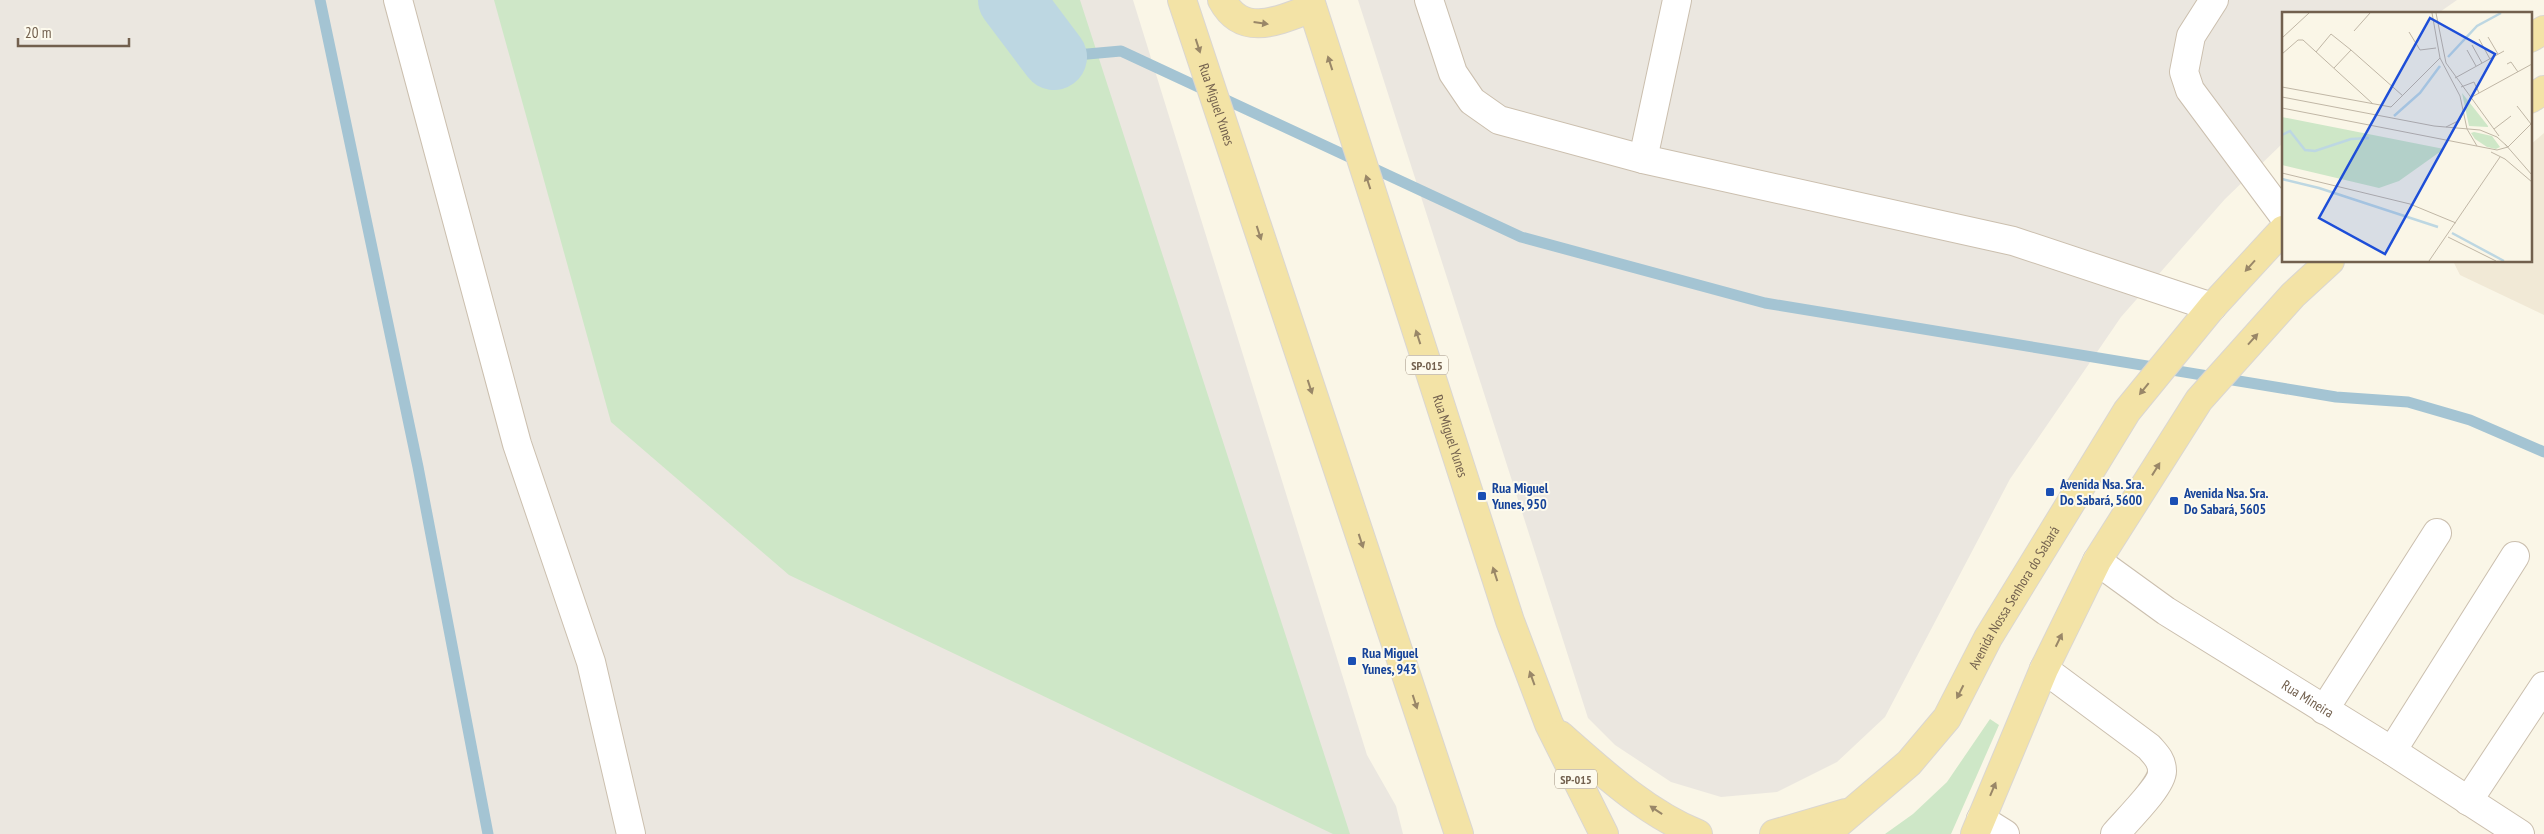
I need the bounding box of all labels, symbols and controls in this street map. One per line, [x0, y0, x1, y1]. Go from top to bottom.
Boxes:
inset map [2282, 12, 2532, 262]
scale bar [18, 15, 129, 47]
one-way arrow [1253, 19, 1269, 27]
text: 20 m [25, 23, 51, 42]
one-way arrow [1194, 39, 1202, 54]
one-way arrow [1326, 56, 1333, 71]
street label: Rua Miguel Yunes [1195, 61, 1239, 148]
one-way arrow [1364, 174, 1372, 189]
one-way arrow [1256, 225, 1264, 240]
one-way arrow [2244, 259, 2256, 271]
one-way arrow [1414, 329, 1421, 344]
one-way arrow [2247, 334, 2259, 346]
road number: SP-015 [1406, 356, 1448, 374]
one-way arrow [1307, 380, 1315, 395]
one-way arrow [2139, 382, 2150, 395]
street label: Rua Miguel Yunes [1429, 392, 1472, 480]
one-way arrow [2151, 462, 2161, 475]
place label: Avenida Nsa. Sra. Do Sabará, 5600 [2059, 475, 2144, 509]
place label: Rua Miguel Yunes, 950 [1491, 479, 1549, 513]
place label: Avenida Nsa. Sra. Do Sabará, 5605 [2183, 484, 2268, 518]
marker: Avenida Nsa. Sra. Do Sabará, 5600 [2044, 486, 2056, 498]
marker: Rua Miguel Yunes, 950 [1476, 490, 1488, 502]
marker: Avenida Nsa. Sra. Do Sabará, 5605 [2168, 495, 2180, 507]
street label: Avenida Nossa Senhora do Sabará [1965, 523, 2063, 672]
one-way arrow [1358, 534, 1365, 549]
one-way arrow [1491, 567, 1498, 582]
one-way arrow [2055, 633, 2063, 647]
place label: Rua Miguel Yunes, 943 [1361, 644, 1419, 678]
marker: Rua Miguel Yunes, 943 [1346, 655, 1358, 667]
one-way arrow [1528, 671, 1535, 686]
street label: Rua Mineira [2278, 676, 2337, 722]
one-way arrow [1956, 685, 1964, 699]
one-way arrow [1412, 695, 1420, 710]
road number: SP-015 [1555, 770, 1597, 789]
one-way arrow [1990, 782, 1998, 796]
one-way arrow [1649, 805, 1663, 815]

